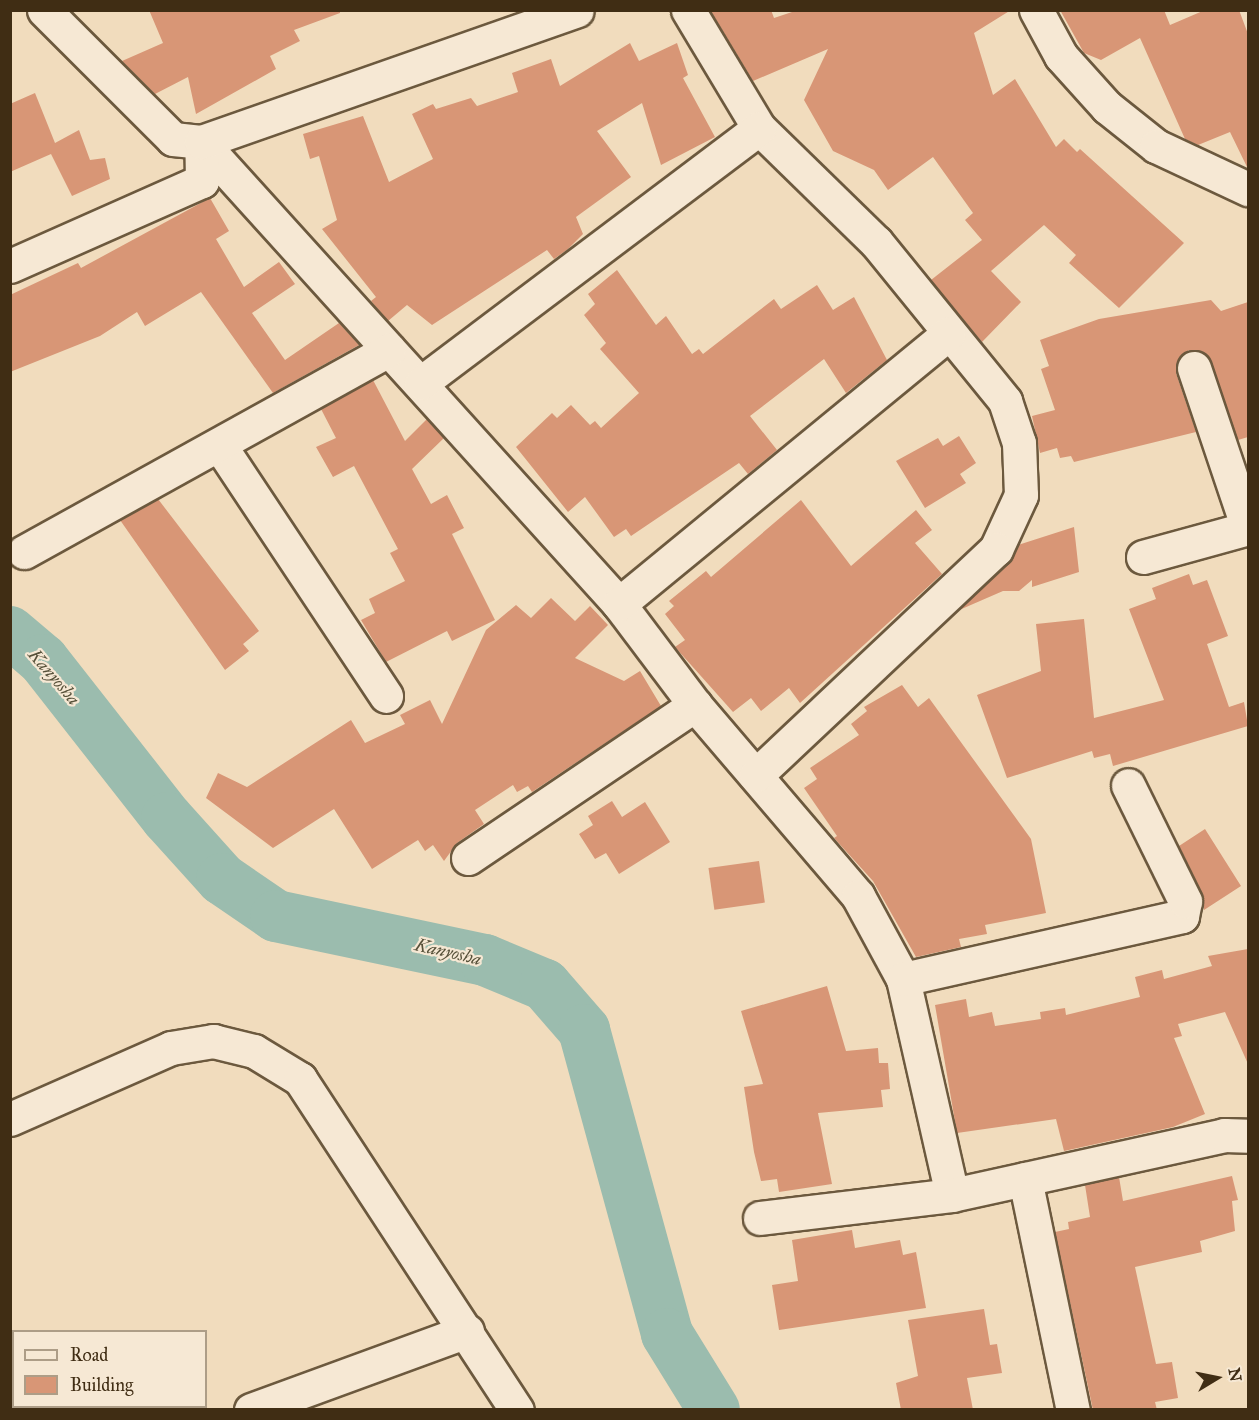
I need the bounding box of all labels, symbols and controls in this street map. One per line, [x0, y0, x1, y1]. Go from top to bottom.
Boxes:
water label: Kanyosha [24, 644, 84, 710]
water label: Kanyosha [413, 934, 483, 970]
legend [12, 1330, 207, 1408]
text: Road [70, 1344, 108, 1366]
north arrow [1187, 1348, 1247, 1408]
text: N [1225, 1366, 1246, 1383]
text: Building [70, 1374, 133, 1396]

